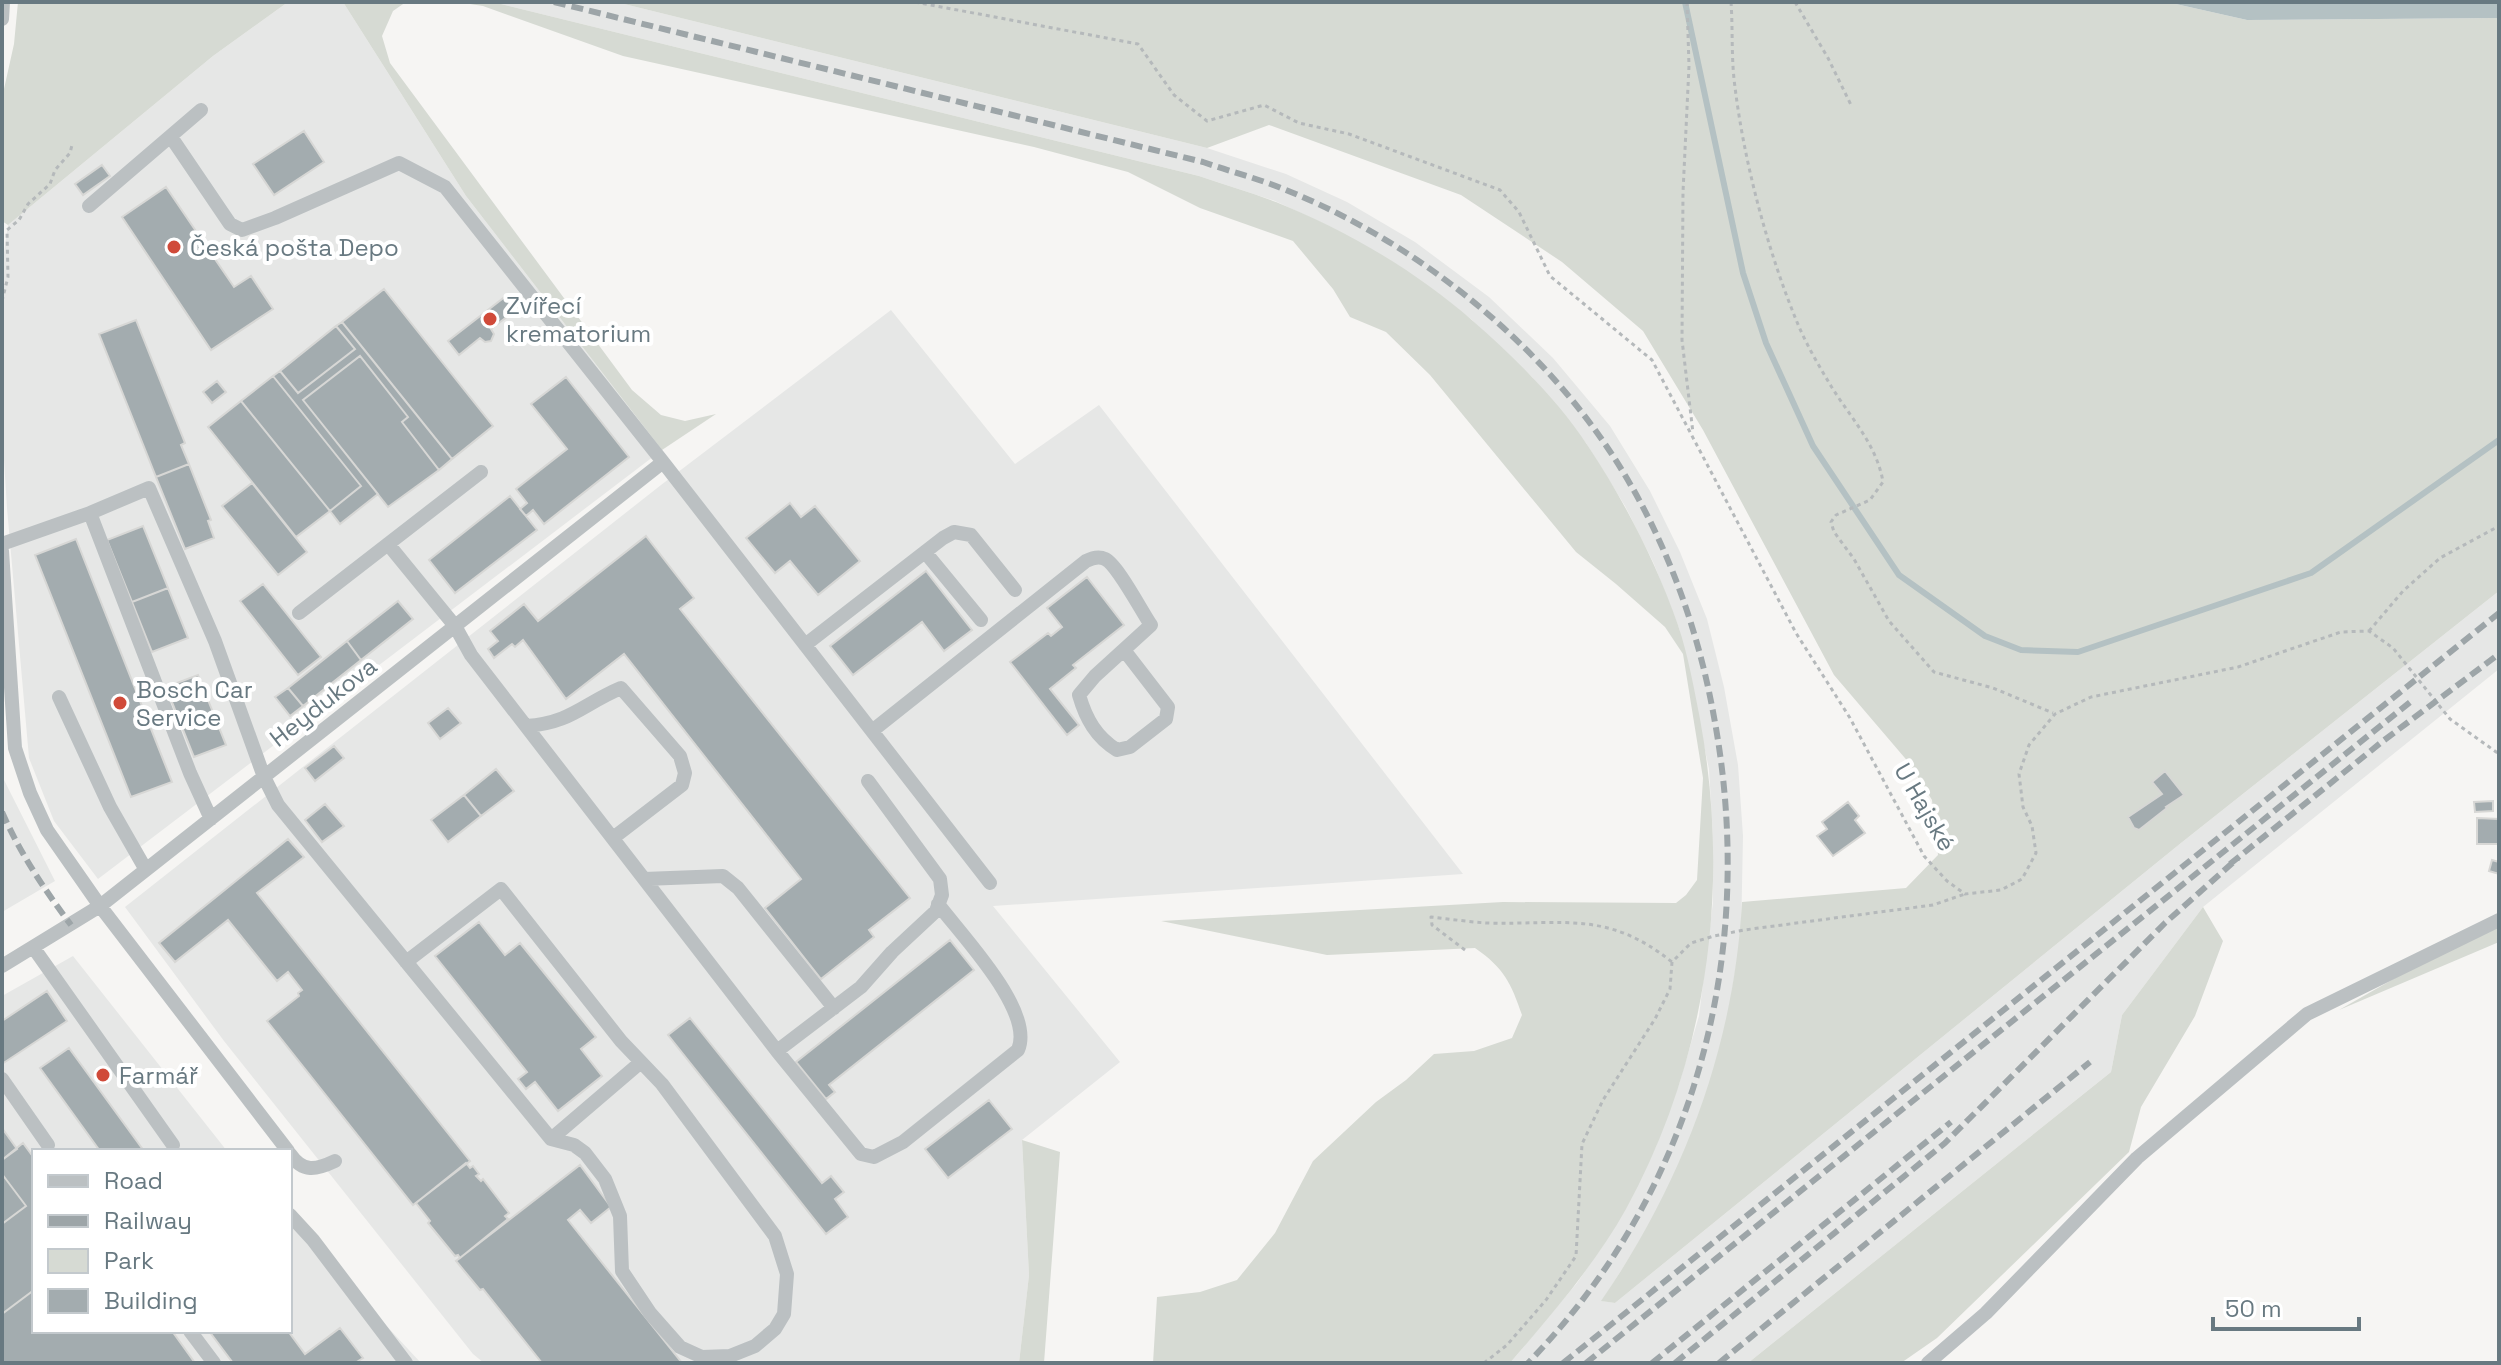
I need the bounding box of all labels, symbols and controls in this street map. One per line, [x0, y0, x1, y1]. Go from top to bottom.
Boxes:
place label: Česká pošta Depo [190, 232, 399, 263]
marker: Česká pošta Depo [165, 238, 183, 256]
place label: Zvířecí krematorium [506, 290, 651, 349]
marker: Zvířecí krematorium [481, 310, 499, 328]
street label: Heydukova [263, 650, 383, 754]
place label: Bosch Car Service [136, 674, 253, 733]
marker: Bosch Car Service [111, 694, 129, 712]
street label: U Hajské [1887, 757, 1963, 857]
place label: Farmář [119, 1060, 199, 1091]
marker: Farmář [94, 1066, 112, 1084]
legend [32, 1149, 292, 1333]
text: Road [104, 1165, 163, 1196]
text: Railway [104, 1205, 192, 1236]
text: Park [104, 1245, 154, 1276]
scale bar [2213, 1281, 2359, 1331]
text: Building [104, 1285, 198, 1316]
text: 50 m [2225, 1293, 2282, 1324]

